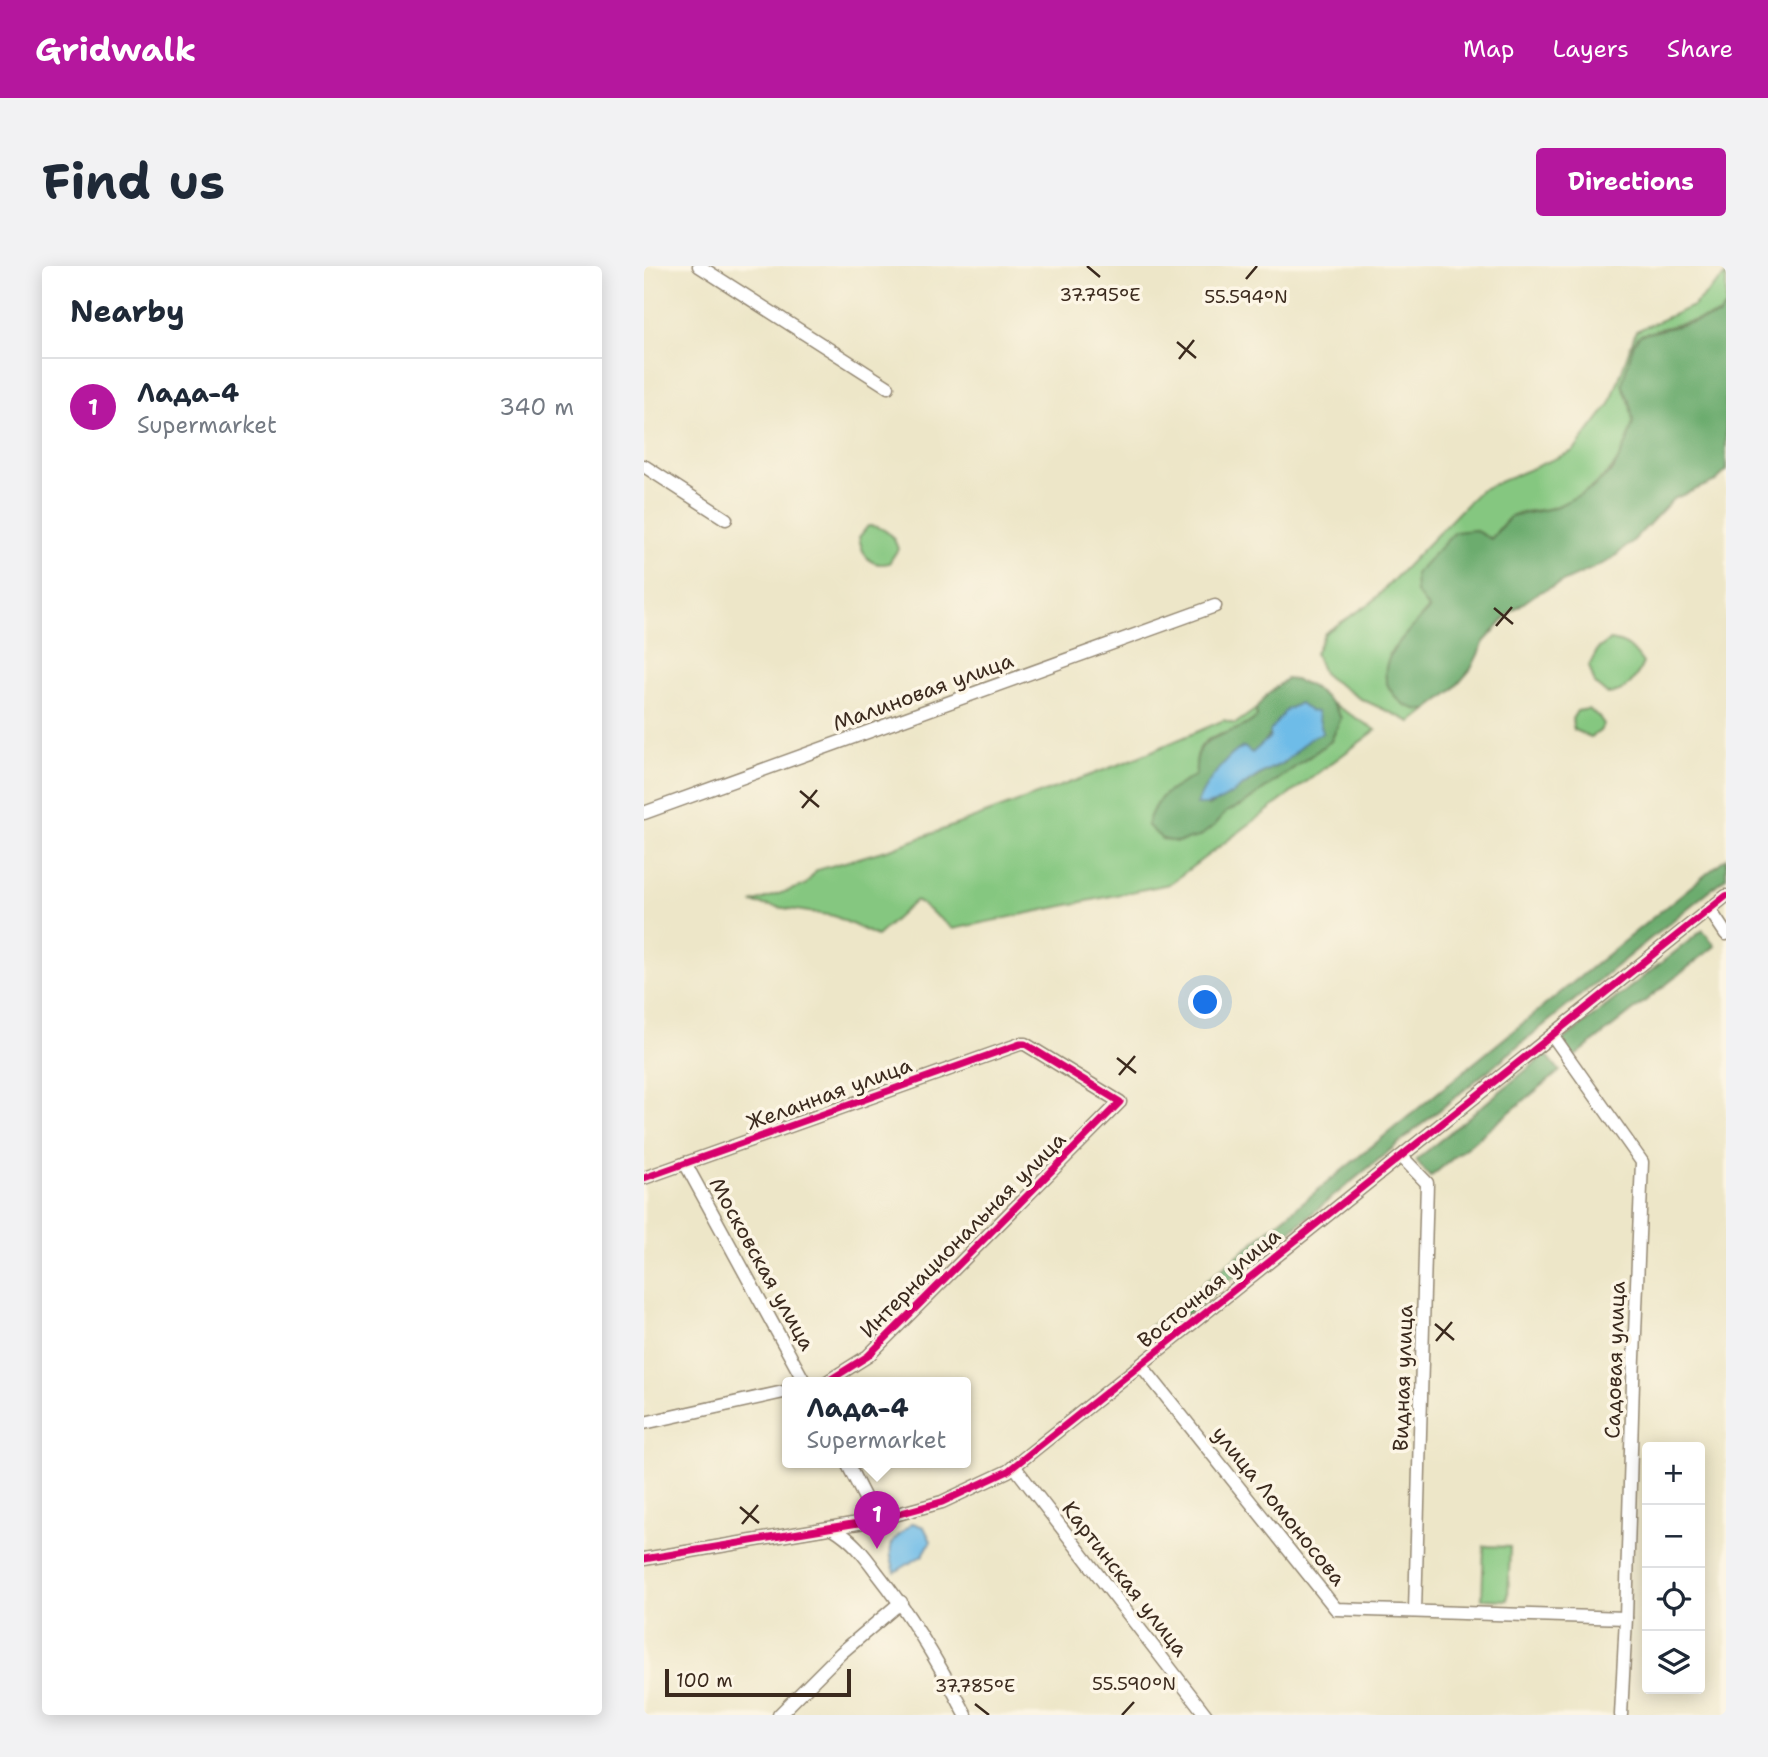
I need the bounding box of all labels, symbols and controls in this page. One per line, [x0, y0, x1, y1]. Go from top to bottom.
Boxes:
text: Gridwalk [35, 27, 196, 72]
text: Map [1463, 33, 1514, 65]
text: Layers [1552, 33, 1629, 65]
text: Share [1667, 33, 1733, 65]
button: Directions [1536, 148, 1726, 216]
text: Find us [42, 149, 225, 215]
text: 37.795°E [1060, 283, 1140, 307]
text: 55.594°N [1204, 285, 1288, 309]
text: Nearby [70, 291, 185, 332]
text: Лада-4 [137, 375, 239, 410]
text: 1 [88, 392, 98, 422]
text: 340 m [499, 392, 574, 422]
text: Supermarket [137, 410, 277, 440]
street label: Малиновая улица [829, 646, 1017, 738]
your location [1188, 985, 1222, 1019]
street label: Желанная улица [742, 1051, 916, 1137]
street label: Интернациональная улица [854, 1126, 1072, 1344]
street label: Московская улица [703, 1172, 821, 1356]
street label: Восточная улица [1132, 1222, 1286, 1354]
street label: Садовая улица [1598, 1281, 1632, 1439]
street label: Видная улица [1386, 1304, 1420, 1452]
popup [782, 1377, 971, 1468]
text: Лада-4 [806, 1390, 909, 1425]
street label: улица Ломоносова [1206, 1420, 1352, 1592]
text: Supermarket [806, 1425, 947, 1455]
map controls [1642, 1442, 1705, 1694]
button: + [1642, 1442, 1705, 1505]
pin: 1 [854, 1491, 900, 1549]
street label: Картинская улица [1056, 1496, 1194, 1662]
button: − [1642, 1505, 1705, 1568]
button: locate [1642, 1568, 1705, 1631]
button: layers [1642, 1631, 1705, 1694]
scale bar [665, 1666, 850, 1698]
text: 100 m [676, 1668, 733, 1693]
text: 55.590°N [1092, 1672, 1176, 1696]
text: 37.785°E [935, 1674, 1015, 1698]

